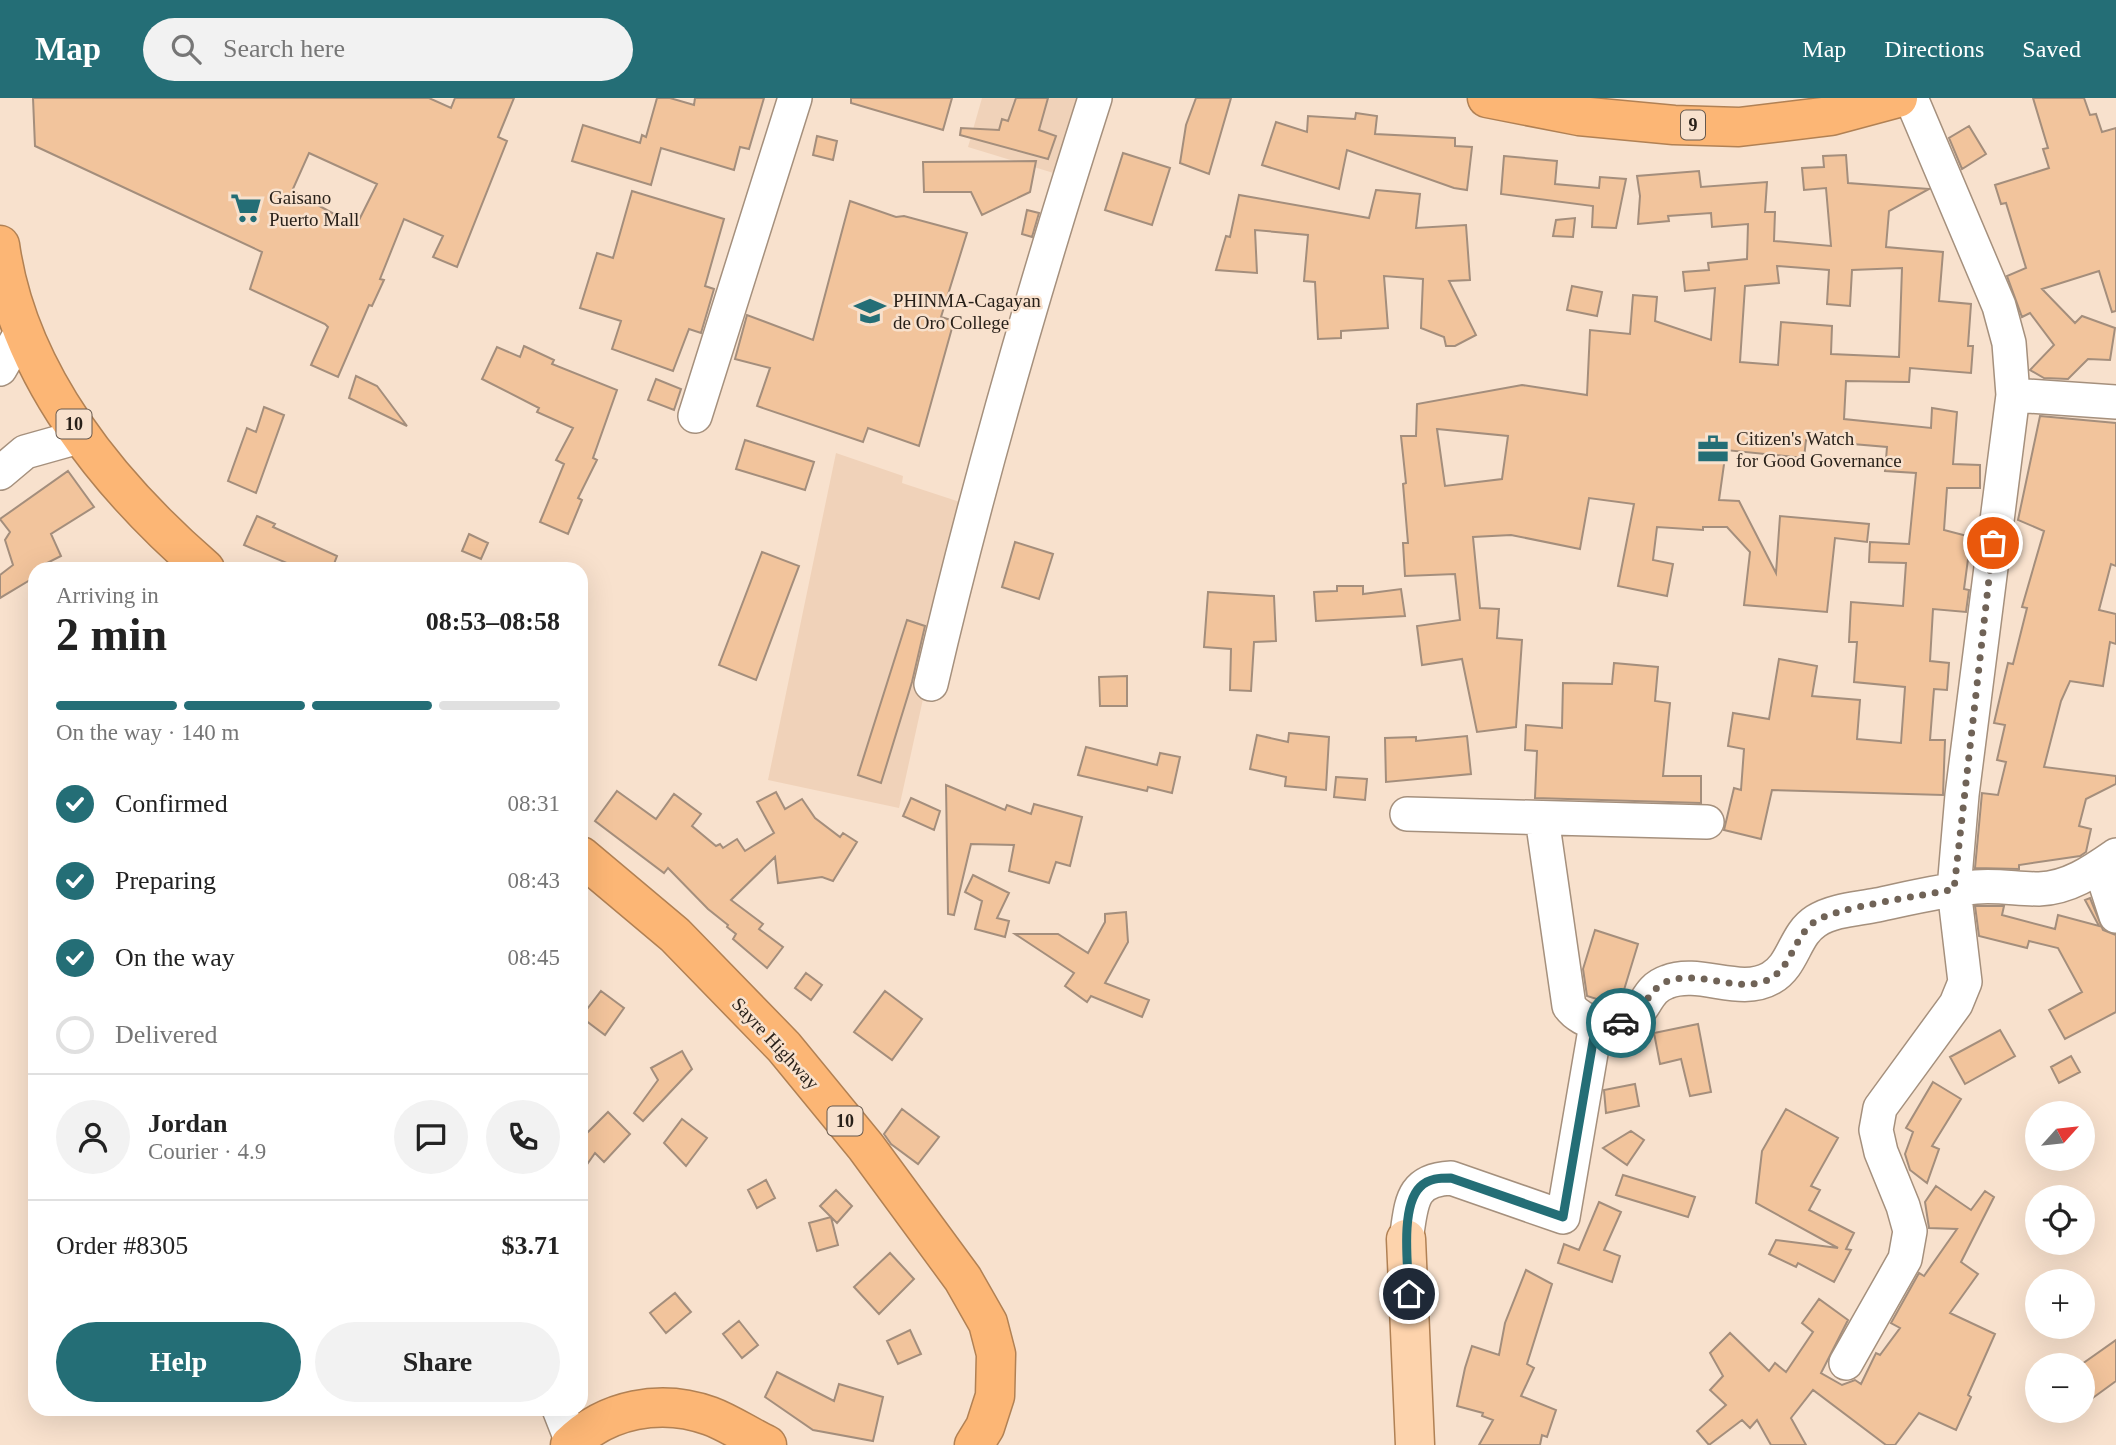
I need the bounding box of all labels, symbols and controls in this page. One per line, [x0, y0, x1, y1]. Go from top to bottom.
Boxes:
search box [143, 18, 633, 81]
icon: search [167, 30, 205, 68]
text: Map [35, 31, 101, 67]
text: Search here [223, 34, 345, 63]
text: Map [1802, 36, 1846, 62]
text: Directions [1884, 36, 1984, 62]
text: Saved [2022, 36, 2081, 62]
road number: 9 [1681, 110, 1705, 140]
place label: Gaisano Puerto Mall [269, 187, 359, 230]
supermarket icon: Gaisano Puerto Mall [229, 191, 263, 225]
place label: PHINMA-Cagayan de Oro College [893, 290, 1041, 333]
school or university icon: PHINMA-Cagayan de Oro College [853, 294, 887, 328]
road number: 10 [56, 410, 92, 438]
place label: Citizen's Watch for Good Governance [1736, 428, 1902, 471]
office icon: Citizen's Watch for Good Governance [1696, 432, 1730, 466]
pin [1963, 513, 2023, 573]
icon: bag [1974, 524, 2012, 562]
text: Arriving in [56, 583, 159, 608]
text: 08:53–08:58 [426, 607, 560, 636]
text: 2 min [56, 609, 167, 660]
text: On the way · 140 m [56, 720, 239, 745]
icon: check [56, 785, 94, 823]
text: Confirmed [115, 789, 228, 818]
text: 08:31 [508, 791, 560, 816]
icon: check [56, 862, 94, 900]
text: Preparing [115, 866, 216, 895]
text: 08:43 [508, 868, 560, 893]
icon: check [56, 939, 94, 977]
text: On the way [115, 943, 235, 972]
text: 08:45 [508, 945, 560, 970]
courier [1586, 988, 1656, 1058]
street label: Sayre Highway [728, 993, 824, 1094]
icon: car [1602, 1004, 1640, 1042]
text: Delivered [115, 1020, 218, 1049]
button: person [56, 1100, 130, 1174]
button: chat [394, 1100, 468, 1174]
button: phone [486, 1100, 560, 1174]
north arrow [2025, 1101, 2095, 1171]
map controls [2025, 1101, 2095, 1423]
road number: 10 [828, 1106, 862, 1136]
text: Jordan [148, 1109, 227, 1138]
text: Courier · 4.9 [148, 1139, 266, 1164]
button: locate [2025, 1185, 2095, 1255]
text: Order #8305 [56, 1231, 188, 1260]
text: $3.71 [502, 1231, 560, 1260]
pin [1379, 1264, 1439, 1324]
button: + [2025, 1269, 2095, 1339]
icon: home [1390, 1275, 1428, 1313]
button: Help [56, 1322, 301, 1402]
button: Share [315, 1322, 560, 1402]
button: − [2025, 1353, 2095, 1423]

